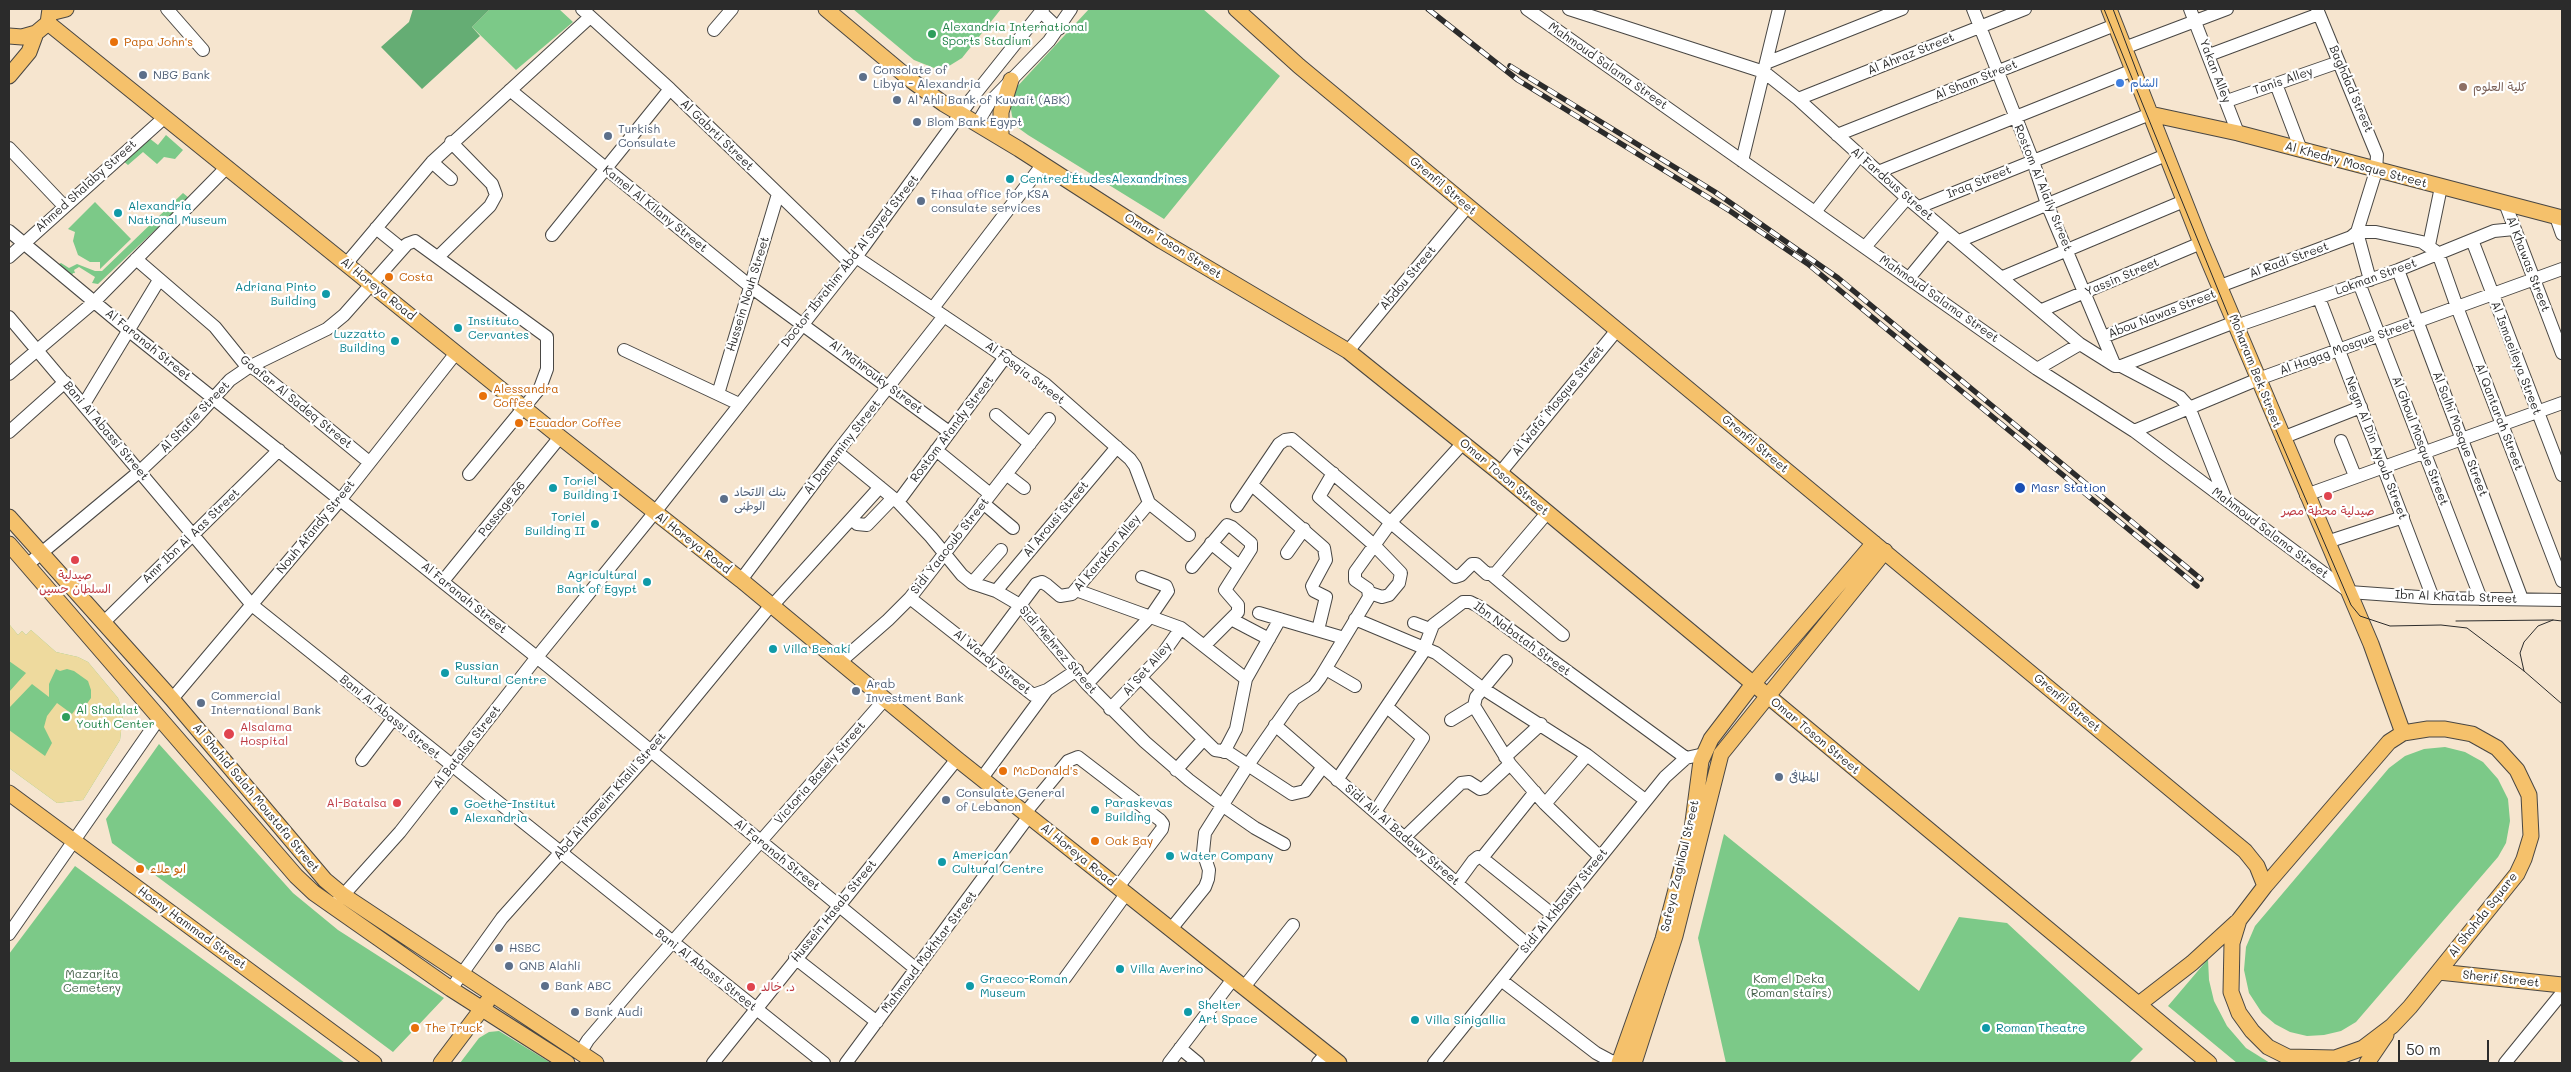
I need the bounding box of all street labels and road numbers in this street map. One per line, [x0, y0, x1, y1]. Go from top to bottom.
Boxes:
street label: Mahmoud Salama Street [1546, 19, 1670, 113]
street label: Al Ahraz Street [1865, 30, 1957, 78]
street label: Yakan Alley [2196, 37, 2234, 105]
street label: Baghdad Street [2326, 43, 2376, 135]
street label: Al Sham Street [1933, 57, 2019, 103]
street label: Tanis Alley [2251, 64, 2315, 98]
street label: Al Gabrti Street [677, 96, 757, 174]
street label: Rostom Al Alaily Street [2011, 123, 2075, 253]
street label: Ahmed Shalaby Street [33, 137, 139, 235]
street label: Al Khedry Mosque Street [2283, 139, 2429, 191]
street label: Al Fardous Street [1848, 144, 1936, 224]
street label: Grenfil Street [1407, 154, 1479, 218]
street label: Kamel Al Kilany Street [600, 162, 710, 256]
street label: Iraq Street [1945, 162, 2013, 202]
street label: Doctor Ibrahim Abd Al Sayed Street [778, 172, 922, 350]
street label: Omar Toson Street [1122, 210, 1224, 282]
street label: Al Khawas Street [2503, 214, 2553, 314]
street label: Hussein Nouh Street [724, 235, 772, 353]
street label: Al Radi Street [2247, 239, 2331, 281]
street label: Abdou Street [1377, 243, 1439, 313]
street label: Mahmoud Salama Street [1877, 252, 2001, 346]
street label: Al Horeya Road [338, 255, 418, 323]
street label: Yassin Street [2083, 255, 2161, 299]
street label: Lokman Street [2333, 256, 2419, 298]
street label: Abou Nawas Street [2106, 287, 2218, 341]
street label: Al Ismaeileya Street [2488, 299, 2544, 417]
street label: Al Faranah Street [102, 306, 194, 384]
street label: Moharam Bek Street [2226, 312, 2284, 430]
street label: Al Hagag Mosque Street [2278, 316, 2416, 378]
street label: Al Mahrouky Street [826, 337, 926, 417]
street label: Al Fosqia Street [982, 338, 1068, 408]
street label: Al Wafa' Mosque Street [1509, 343, 1607, 459]
street label: Gaafar Al Sadeq Street [237, 352, 355, 452]
street label: Al Qantarah Street [2472, 361, 2526, 473]
street label: Al Salhi Mosque Street [2429, 369, 2491, 499]
street label: Rostom Afandy Street [907, 373, 997, 485]
street label: Negm Al Din Ayoub Street [2342, 374, 2410, 522]
street label: Al Ghoul Mosque Street [2389, 374, 2451, 508]
street label: Bani Al Abassi Street [60, 378, 152, 484]
street label: Al Shafie Street [157, 378, 233, 456]
street label: Al Damaminy Street [801, 397, 883, 497]
street label: Grenfil Street [1719, 412, 1791, 476]
street label: Omar Toson Street [1457, 436, 1551, 518]
street label: Nouh Afandy Street [274, 477, 358, 577]
street label: Al Arousi Street [1020, 478, 1092, 560]
street label: Passage 86 [475, 479, 529, 539]
street label: Mahmoud Salama Street [2209, 484, 2331, 582]
street label: Amr Ibn Al Aas Street [139, 486, 243, 586]
street label: Sidi Yaacoub Street [908, 495, 992, 597]
street label: Al Horeya Road [652, 509, 734, 577]
street label: Al Karakon Alley [1071, 512, 1143, 594]
street label: Al Faranah Street [418, 559, 510, 637]
street label: Ibn Al Khatab Street [2395, 588, 2517, 606]
street label: Ibn Nabatah Street [1471, 599, 1573, 679]
street label: Sidi Mehrez Street [1016, 603, 1100, 697]
street label: Al Wardy Street [951, 626, 1033, 698]
street label: Al Set Alley [1120, 639, 1174, 699]
street label: Grenfil Street [2031, 671, 2103, 735]
street label: Bani Al Abassi Street [337, 672, 443, 762]
street label: Omar Toson Street [1768, 695, 1862, 777]
street label: Al Batalsa Street [430, 703, 504, 791]
street label: Victoria Basely Street [771, 719, 869, 827]
street label: Al Shahid Salah Moustafa Street [190, 721, 322, 875]
street label: Abd Al Moneim Khalil Street [551, 730, 669, 862]
street label: Sidi Ali Al Badawy Street [1342, 781, 1462, 889]
street label: Safeya Zaghloul Street [1658, 799, 1702, 933]
street label: Al Faranah Street [731, 816, 823, 894]
street label: Al Horeya Road [1038, 821, 1118, 889]
street label: Sidi Al Khbashy Street [1517, 846, 1611, 956]
street label: Hussein Hasab Street [788, 857, 880, 965]
street label: Al Shohda Square [2445, 870, 2521, 960]
street label: Hosny Hammad Street [135, 884, 249, 972]
street label: Mahmoud Mokhtar Street [878, 888, 980, 1016]
street label: Bani Al Abassi Street [652, 926, 760, 1014]
street label: Sherif Street [2462, 968, 2540, 990]

